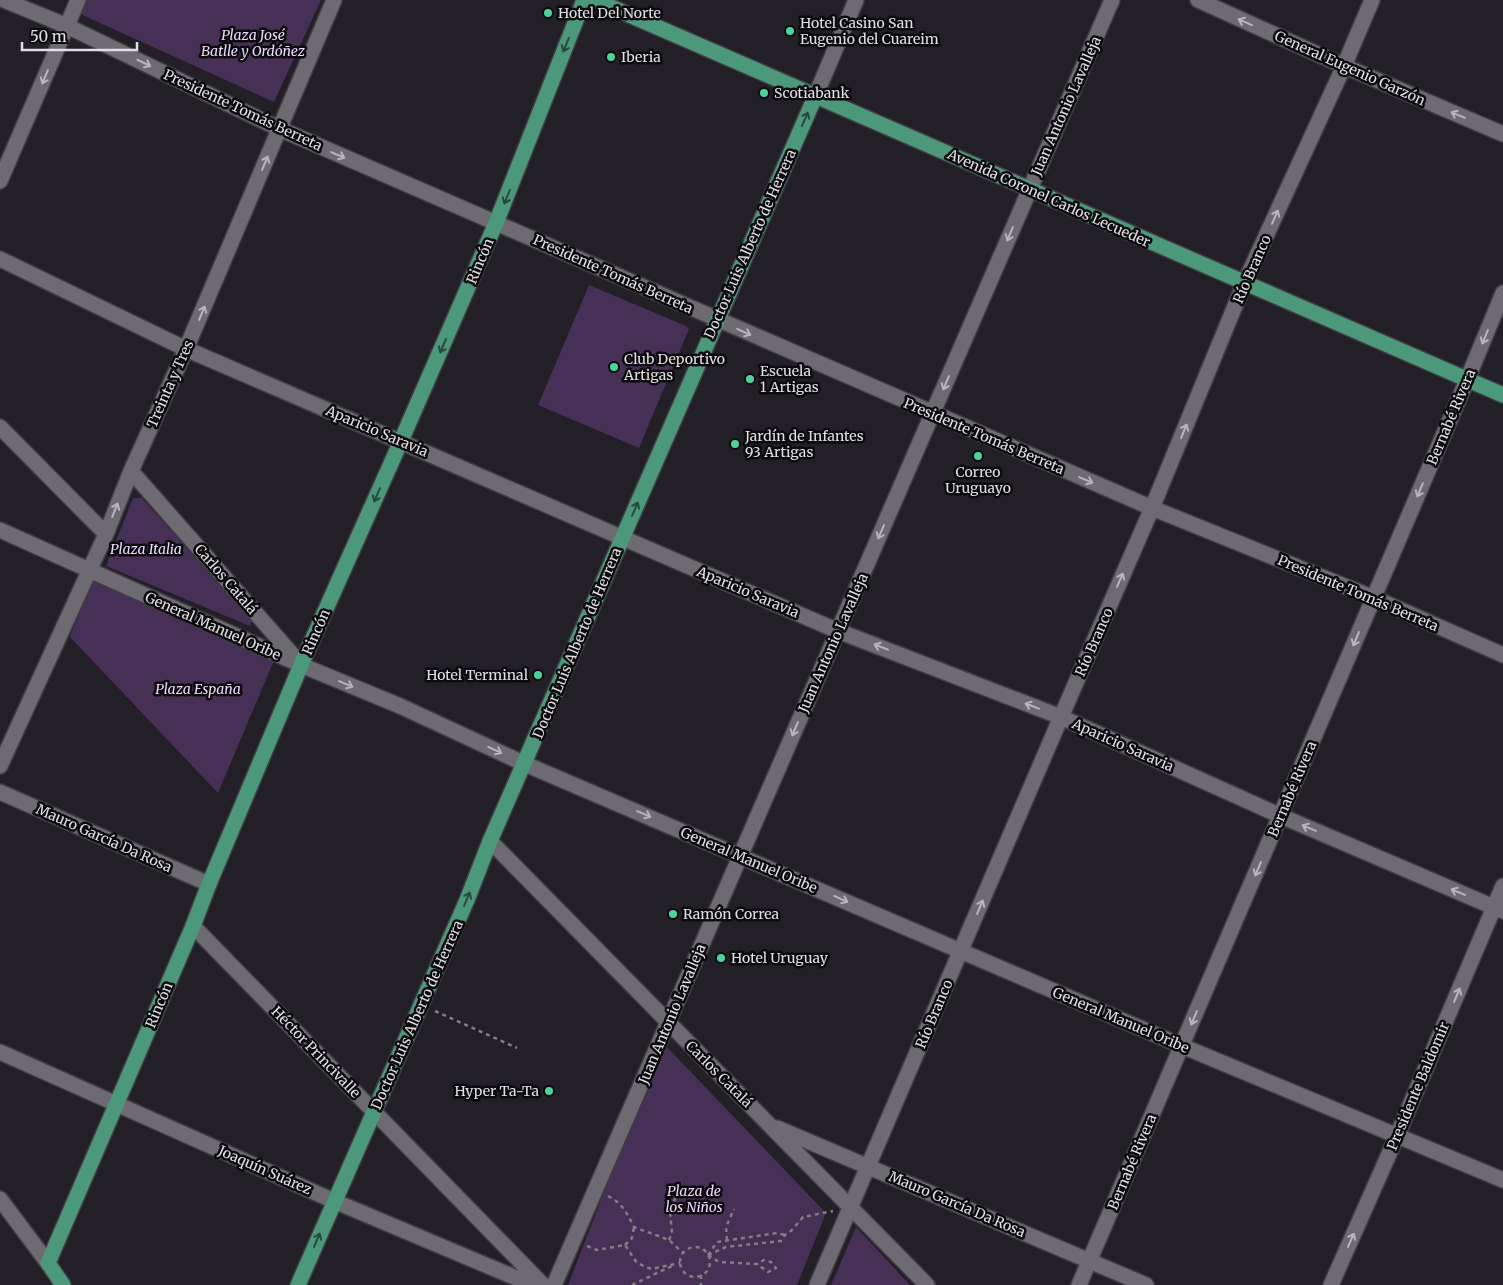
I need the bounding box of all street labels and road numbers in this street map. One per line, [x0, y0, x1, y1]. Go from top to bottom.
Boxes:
street label: General Eugenio Garzón [1272, 27, 1428, 109]
street label: Juan Antonio Lavalleja [1027, 33, 1105, 179]
street label: Presidente Tomás Berreta [161, 65, 326, 155]
street label: Avenida Coronel Carlos Lecueder [944, 145, 1153, 251]
street label: Doctor Luis Alberto de Herrera [700, 146, 800, 341]
street label: Presidente Tomás Berreta [530, 231, 696, 318]
street label: Río Branco [1229, 232, 1275, 306]
street label: Rincón [462, 235, 498, 287]
street label: Treinta y Tres [143, 337, 197, 431]
street label: Bernabé Rivera [1423, 366, 1479, 468]
street label: Presidente Tomás Berreta [901, 394, 1068, 478]
street label: Aparicio Saravia [322, 401, 431, 461]
street label: Carlos Catalá [191, 540, 262, 618]
street label: Doctor Luis Alberto de Herrera [529, 545, 626, 741]
street label: Presidente Tomás Berreta [1275, 551, 1442, 635]
street label: Aparicio Saravia [693, 562, 802, 622]
street label: Juan Antonio Lavalleja [794, 570, 872, 716]
street label: General Manuel Oribe [142, 588, 284, 664]
street label: Río Branco [1071, 605, 1117, 679]
street label: Rincón [298, 606, 334, 658]
street label: Aparicio Saravia [1069, 714, 1177, 776]
street label: Bernabé Rivera [1264, 738, 1320, 840]
street label: Mauro García Da Rosa [33, 800, 175, 876]
street label: General Manuel Oribe [678, 823, 820, 897]
street label: Doctor Luis Alberto de Herrera [367, 917, 467, 1112]
street label: Juan Antonio Lavalleja [634, 941, 710, 1088]
street label: Río Branco [911, 977, 957, 1051]
street label: Rincón [141, 979, 177, 1031]
street label: General Manuel Oribe [1050, 983, 1192, 1057]
street label: Héctor Princivalle [268, 1002, 364, 1102]
street label: Presidente Baldomir [1383, 1019, 1453, 1153]
street label: Carlos Catalá [682, 1037, 756, 1111]
street label: Bernabé Rivera [1104, 1111, 1160, 1213]
street label: Joaquín Suárez [215, 1141, 315, 1199]
street label: Mauro García Da Rosa [886, 1167, 1029, 1241]

